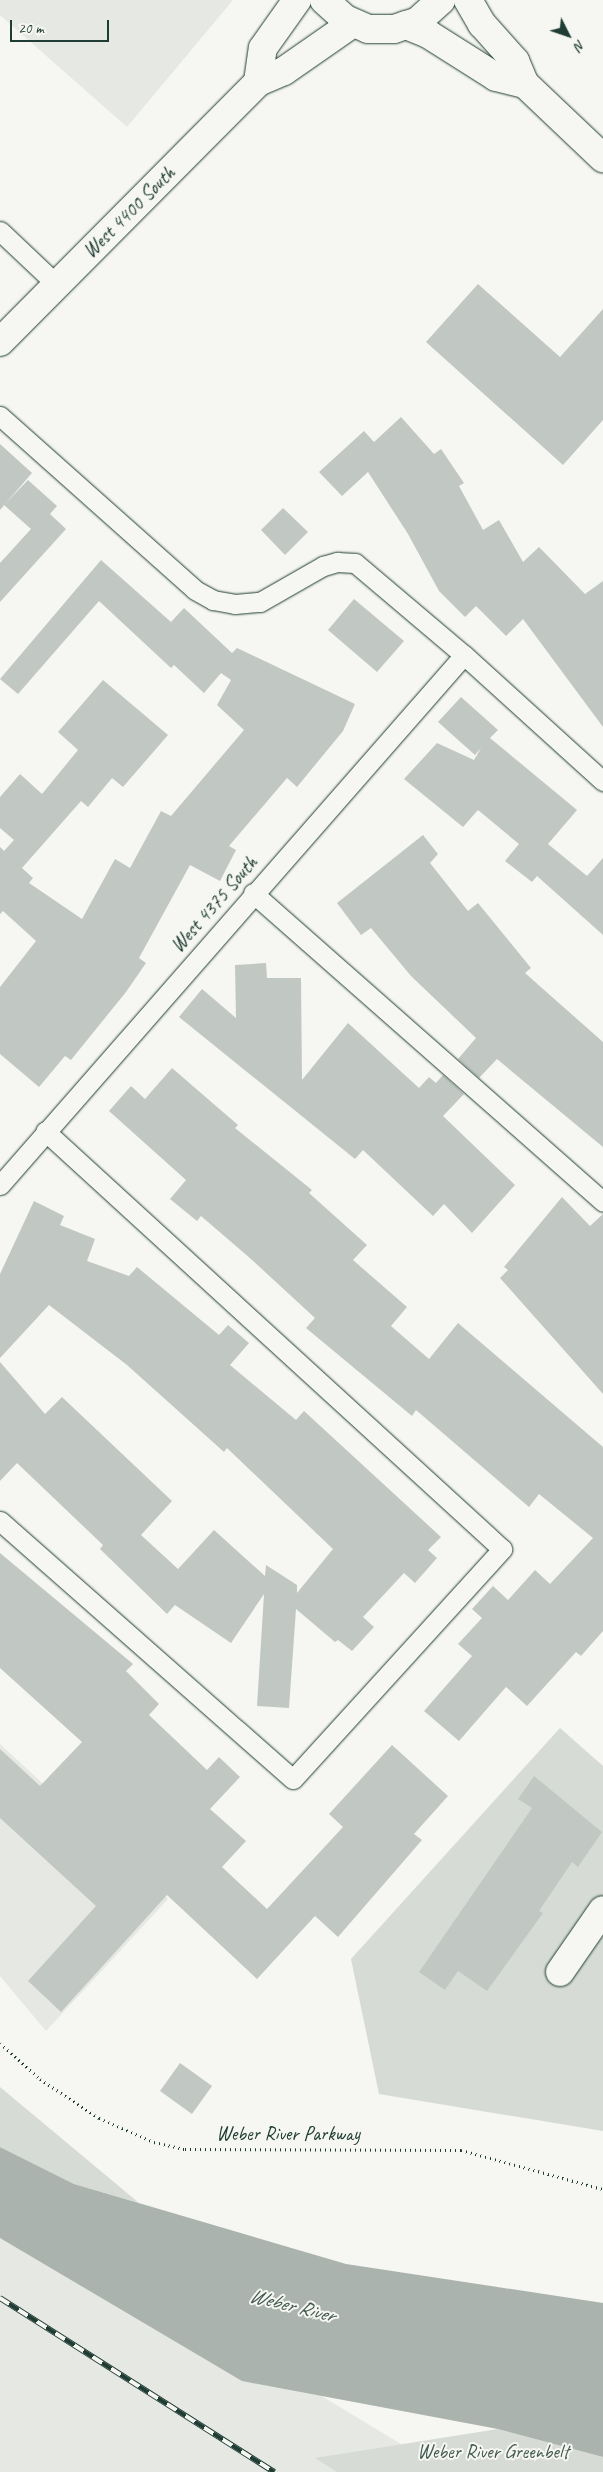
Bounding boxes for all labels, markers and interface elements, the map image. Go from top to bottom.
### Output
scale bar [12,10,111,42]
north arrow [543,10,593,60]
text: 20 m [18,19,44,38]
text: N [570,36,589,54]
street label: West 4400 South [78,161,180,263]
street label: West 4375 South [166,851,262,957]
street label: Weber River Parkway [215,2121,361,2145]
water label: Weber River [246,2282,338,2328]
park label: Weber River Greenbelt [417,2439,569,2463]

